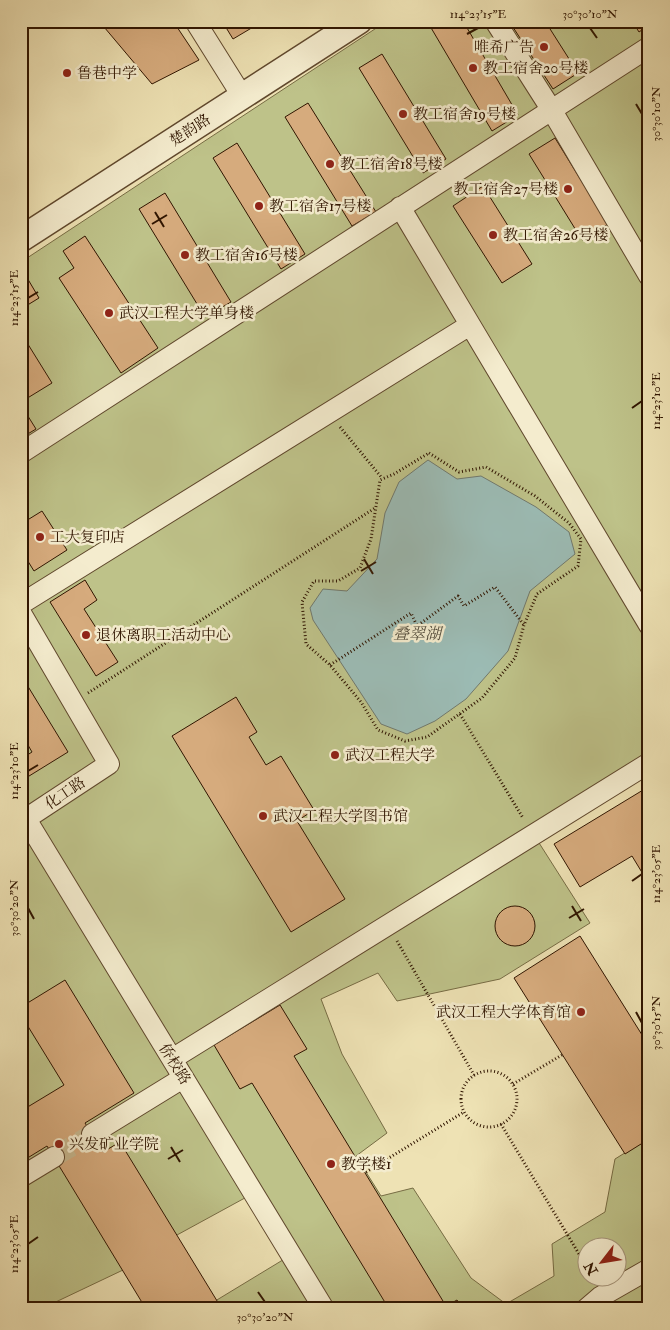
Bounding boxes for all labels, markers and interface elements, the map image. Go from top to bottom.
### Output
text: 114°23'15"E [450,7,507,22]
text: 30°30'10"N [562,7,618,22]
place label: 唯希广告 [474,38,534,57]
marker: 唯希广告 [538,41,550,53]
place label: 教工宿舍20号楼 [483,59,588,78]
marker: 教工宿舍20号楼 [467,62,479,74]
place label: 鲁巷中学 [77,64,137,83]
marker: 鲁巷中学 [61,67,73,79]
text: 30°30'10"N [649,86,664,142]
place label: 教工宿舍19号楼 [413,105,516,124]
marker: 教工宿舍19号楼 [397,108,409,120]
street label: 楚韵路 [166,110,214,151]
place label: 教工宿舍18号楼 [340,155,442,174]
marker: 教工宿舍18号楼 [324,158,336,170]
place label: 教工宿舍27号楼 [454,180,558,199]
marker: 教工宿舍27号楼 [562,183,574,195]
place label: 教工宿舍17号楼 [269,197,371,216]
marker: 教工宿舍17号楼 [253,200,265,212]
place label: 教工宿舍26号楼 [503,226,608,245]
marker: 教工宿舍26号楼 [487,229,499,241]
place label: 教工宿舍16号楼 [195,246,298,265]
marker: 教工宿舍16号楼 [179,249,191,261]
text: 114°23'15"E [7,269,22,326]
place label: 武汉工程大学单身楼 [119,304,254,323]
marker: 武汉工程大学单身楼 [103,307,115,319]
text: 114°23'10"E [649,372,664,430]
place label: 工大复印店 [50,528,125,547]
marker: 工大复印店 [34,531,46,543]
water label: 叠翠湖 [393,624,444,644]
place label: 退休离职工活动中心 [96,626,231,645]
marker: 退休离职工活动中心 [80,629,92,641]
text: 114°23'10"E [7,742,22,800]
place label: 武汉工程大学 [345,746,435,765]
marker: 武汉工程大学 [329,749,341,761]
street label: 化工路 [41,773,89,814]
place label: 武汉工程大学图书馆 [273,807,408,826]
marker: 武汉工程大学图书馆 [257,810,269,822]
text: 114°23'05"E [649,844,664,903]
text: 30°30'20"N [7,879,22,937]
text: 30°30'15"N [649,996,664,1050]
place label: 武汉工程大学体育馆 [436,1003,571,1022]
marker: 武汉工程大学体育馆 [575,1006,587,1018]
street label: 侨校路 [155,1040,195,1088]
place label: 兴发矿业学院 [69,1135,159,1154]
marker: 兴发矿业学院 [53,1138,65,1150]
place label: 教学楼1 [341,1155,391,1174]
marker: 教学楼1 [325,1158,337,1170]
text: 114°23'05"E [7,1214,22,1273]
north arrow [578,1238,628,1288]
text: N [581,1258,602,1279]
text: 30°30'20"N [236,1310,294,1325]

